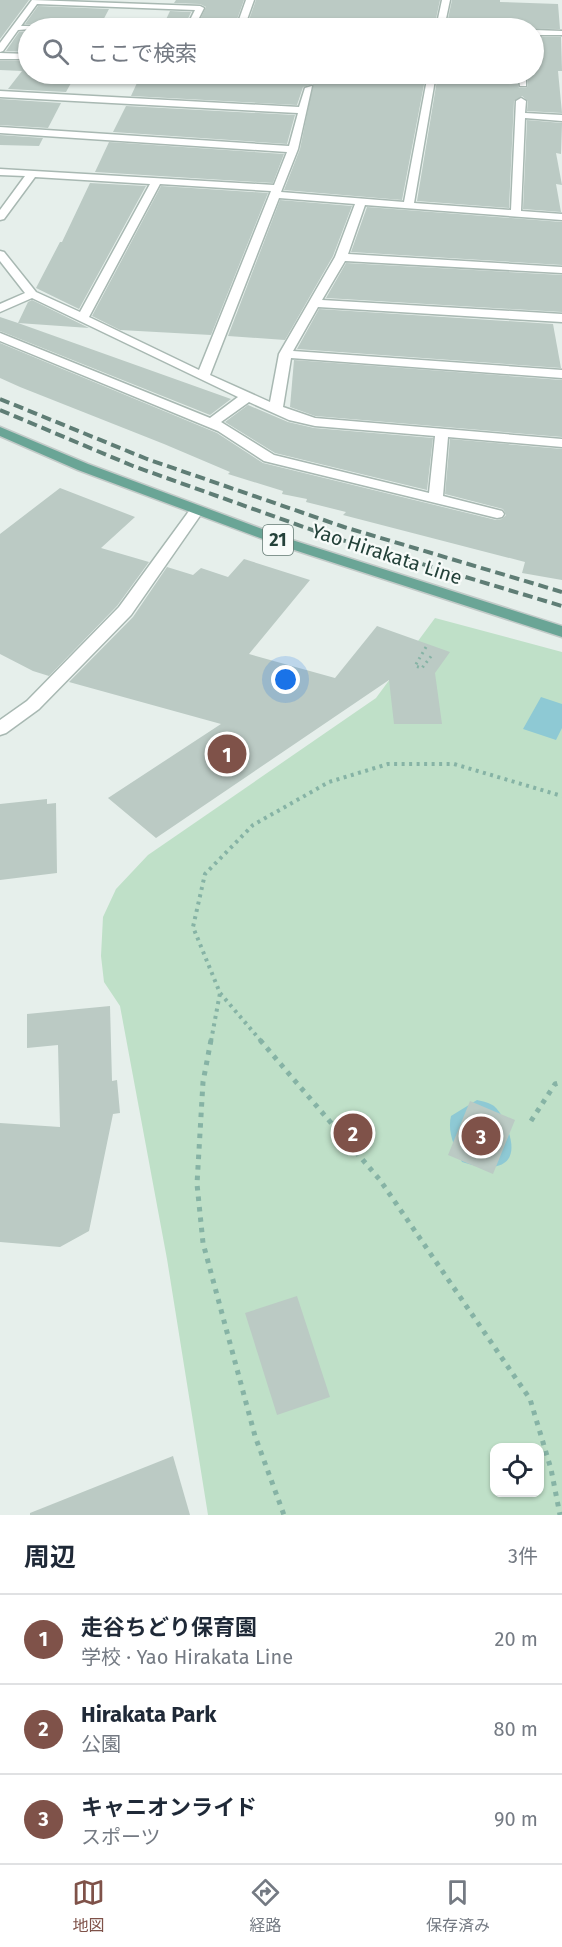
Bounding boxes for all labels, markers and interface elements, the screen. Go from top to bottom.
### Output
search box [18,18,544,84]
icon: search [39,35,72,68]
text: ここで検索 [87,40,197,67]
street label: Yao Hirakata Line [309,518,465,590]
road number: 21 [263,525,293,555]
your location [271,665,300,694]
pin: 1 [208,732,246,777]
pin: 2 [334,1110,372,1156]
pin: 3 [462,1114,500,1158]
map controls [490,1443,544,1497]
button: locate [490,1443,544,1497]
text: 周辺 [24,1542,76,1573]
text: 3件 [508,1544,538,1568]
text: 走谷ちどり保育園 [81,1614,257,1641]
text: 1 [39,1627,48,1651]
text: 20 m [495,1627,538,1651]
text: 学校 · Yao Hirakata Line [81,1645,293,1669]
text: Hirakata Park [81,1701,216,1728]
text: 2 [38,1717,49,1741]
text: 80 m [493,1717,538,1741]
text: 公園 [81,1732,121,1756]
text: キャニオンライド [81,1794,257,1821]
text: 3 [38,1807,49,1831]
text: 90 m [494,1807,538,1831]
text: スポーツ [81,1825,161,1849]
tab: 地図 [72,1876,105,1936]
tab: 経路 [249,1876,282,1936]
tab: 保存済み [426,1876,490,1936]

